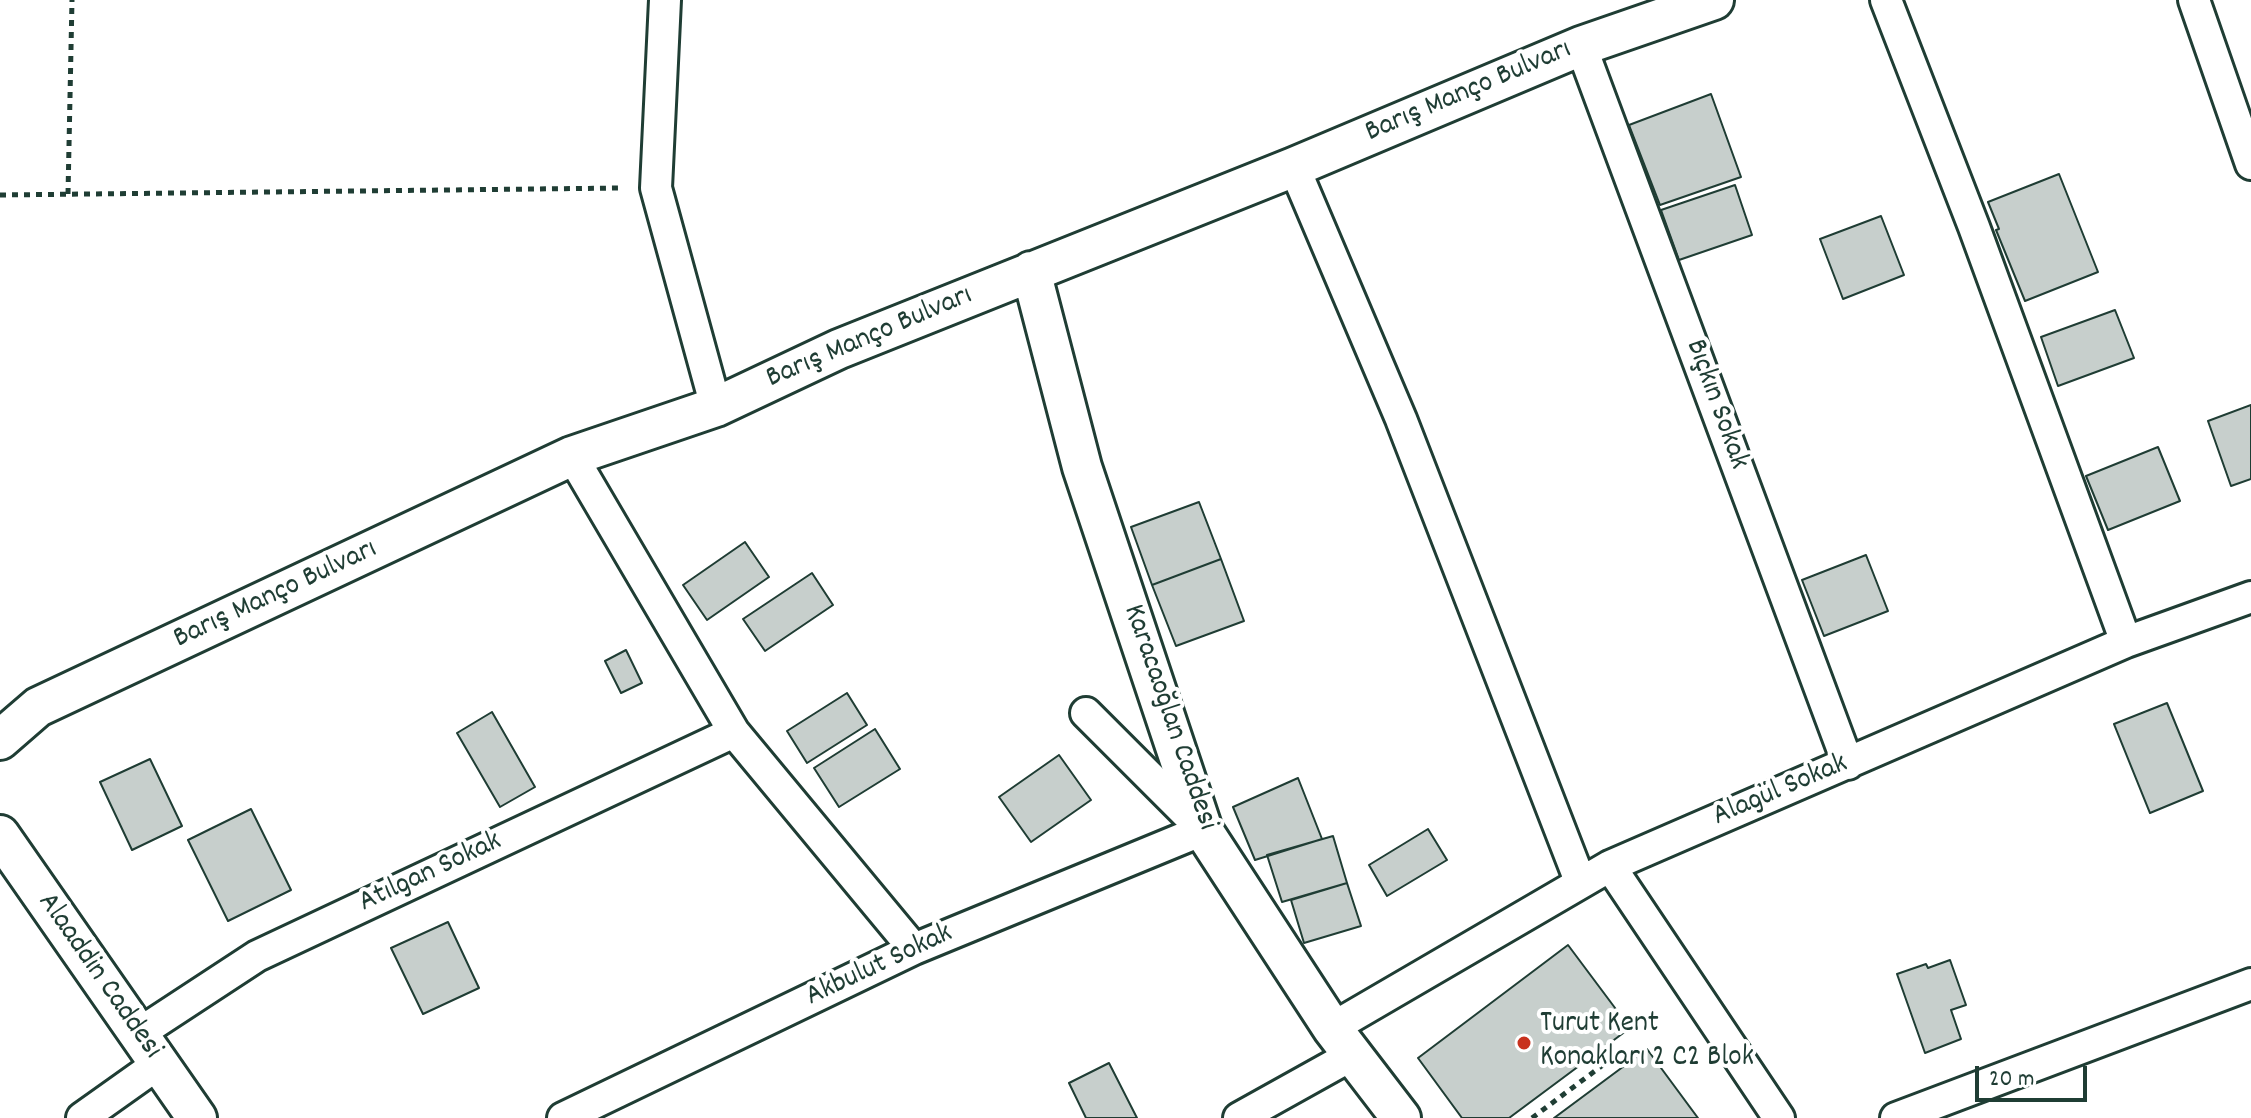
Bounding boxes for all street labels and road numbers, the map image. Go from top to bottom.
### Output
street label: Barış Manço Bulvarı [1361,33,1577,153]
street label: Barış Manço Bulvarı [762,279,978,399]
street label: Bıçkın Sokak [1675,335,1755,475]
street label: Barış Manço Bulvarı [169,533,383,659]
street label: Karacaoğlan Caddesi [1113,601,1223,835]
street label: Alagül Sokak [1708,748,1854,836]
street label: Atılgan Sokak [354,825,508,923]
street label: Alaaddin Caddesi [28,887,168,1067]
street label: Akbulut Sokak [801,917,959,1017]

